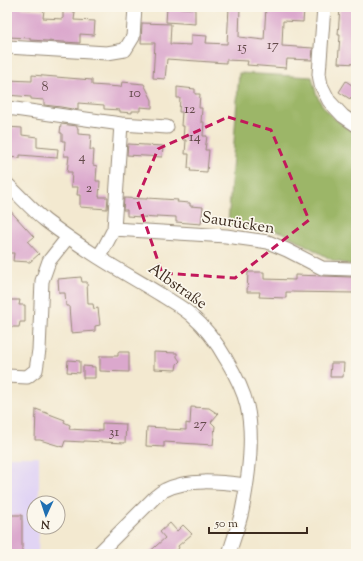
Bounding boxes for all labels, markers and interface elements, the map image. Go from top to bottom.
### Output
house number: 17 [267,36,279,56]
house number: 15 [237,38,247,58]
house number: 8 [42,78,49,98]
house number: 10 [129,84,141,104]
house number: 12 [184,100,196,120]
house number: 14 [189,128,201,148]
house number: 4 [78,148,86,168]
house number: 2 [86,179,93,199]
street label: Saurücken [200,207,277,241]
street label: Albstraße [143,258,211,316]
house number: 27 [193,415,207,435]
house number: 31 [109,423,119,443]
north arrow [26,495,66,535]
scale bar [209,509,307,535]
text: 50 m [214,515,238,533]
text: N [41,516,51,532]

